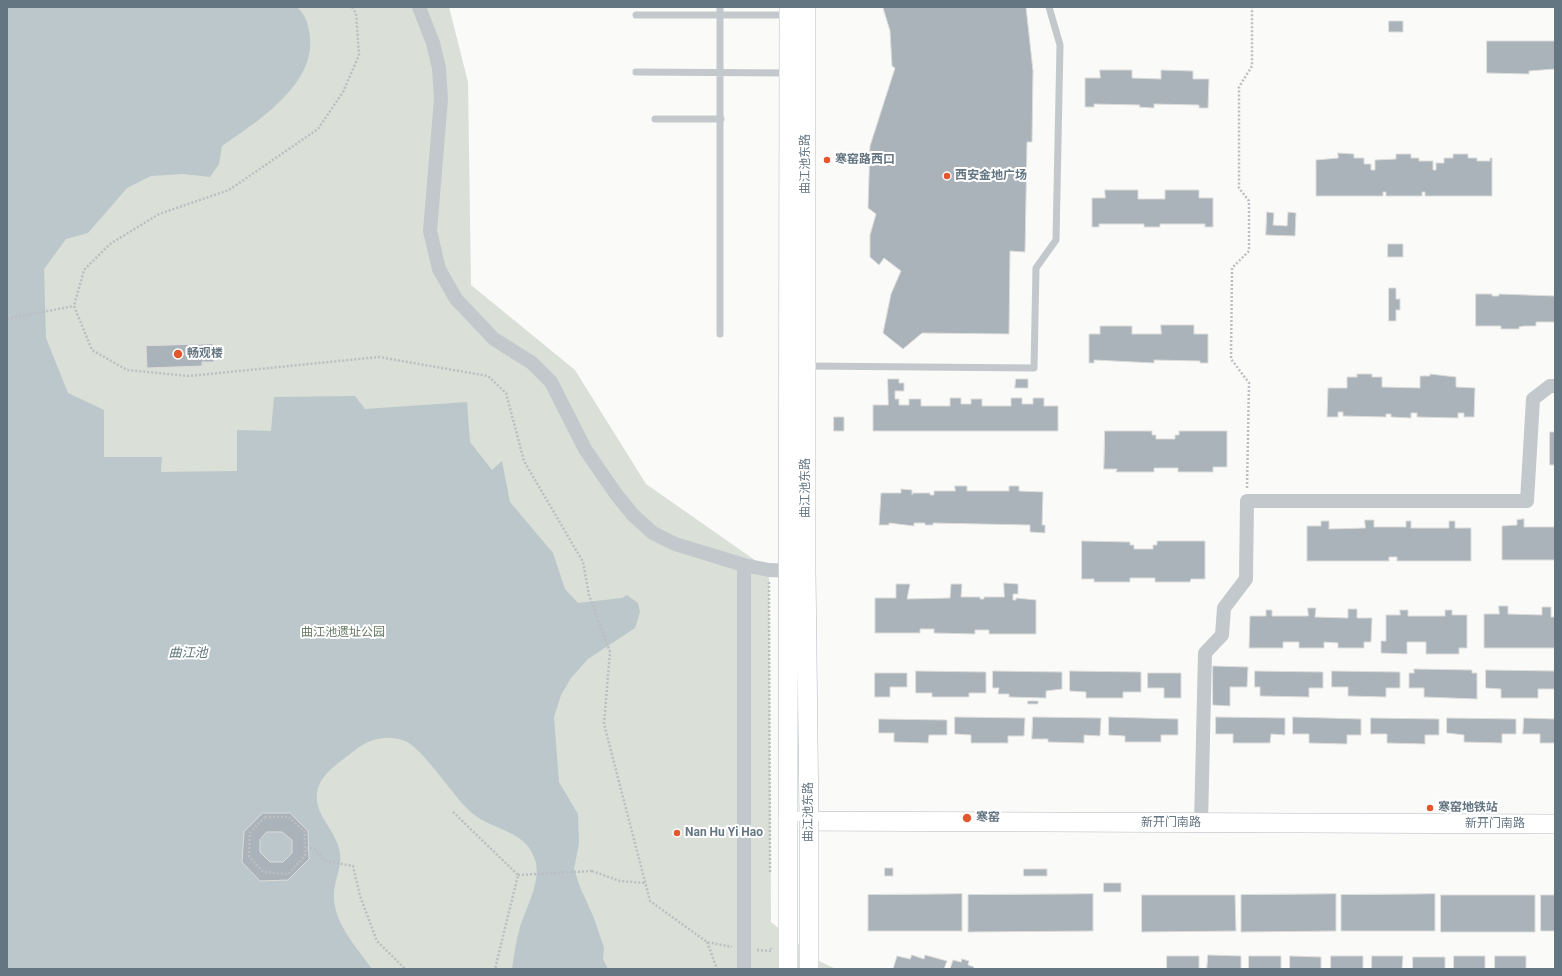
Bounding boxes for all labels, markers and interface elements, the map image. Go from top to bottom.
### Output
street label: 曲江池东路 [799,134,813,194]
place label: 寒窑路西口 [835,153,895,167]
marker: 寒窑路西口 [822,155,832,165]
place label: 西安金地广场 [955,169,1027,183]
marker: 西安金地广场 [942,171,952,181]
place label: 畅观楼 [187,347,223,361]
marker: 畅观楼 [172,348,184,360]
street label: 曲江池东路 [799,458,813,518]
park label: 曲江池遗址公园 [301,626,385,640]
water label: 曲江池 [169,646,207,662]
street label: 曲江池东路 [802,782,816,842]
place label: 寒窑地铁站 [1438,801,1498,815]
marker: 寒窑地铁站 [1425,803,1435,813]
place label: 寒窑 [976,811,1000,825]
marker: 寒窑 [961,812,973,824]
street label: 新开门南路 [1141,816,1201,830]
street label: 新开门南路 [1465,817,1525,831]
place label: Nan Hu Yi Hao [685,826,763,840]
marker: Nan Hu Yi Hao [672,828,682,838]

